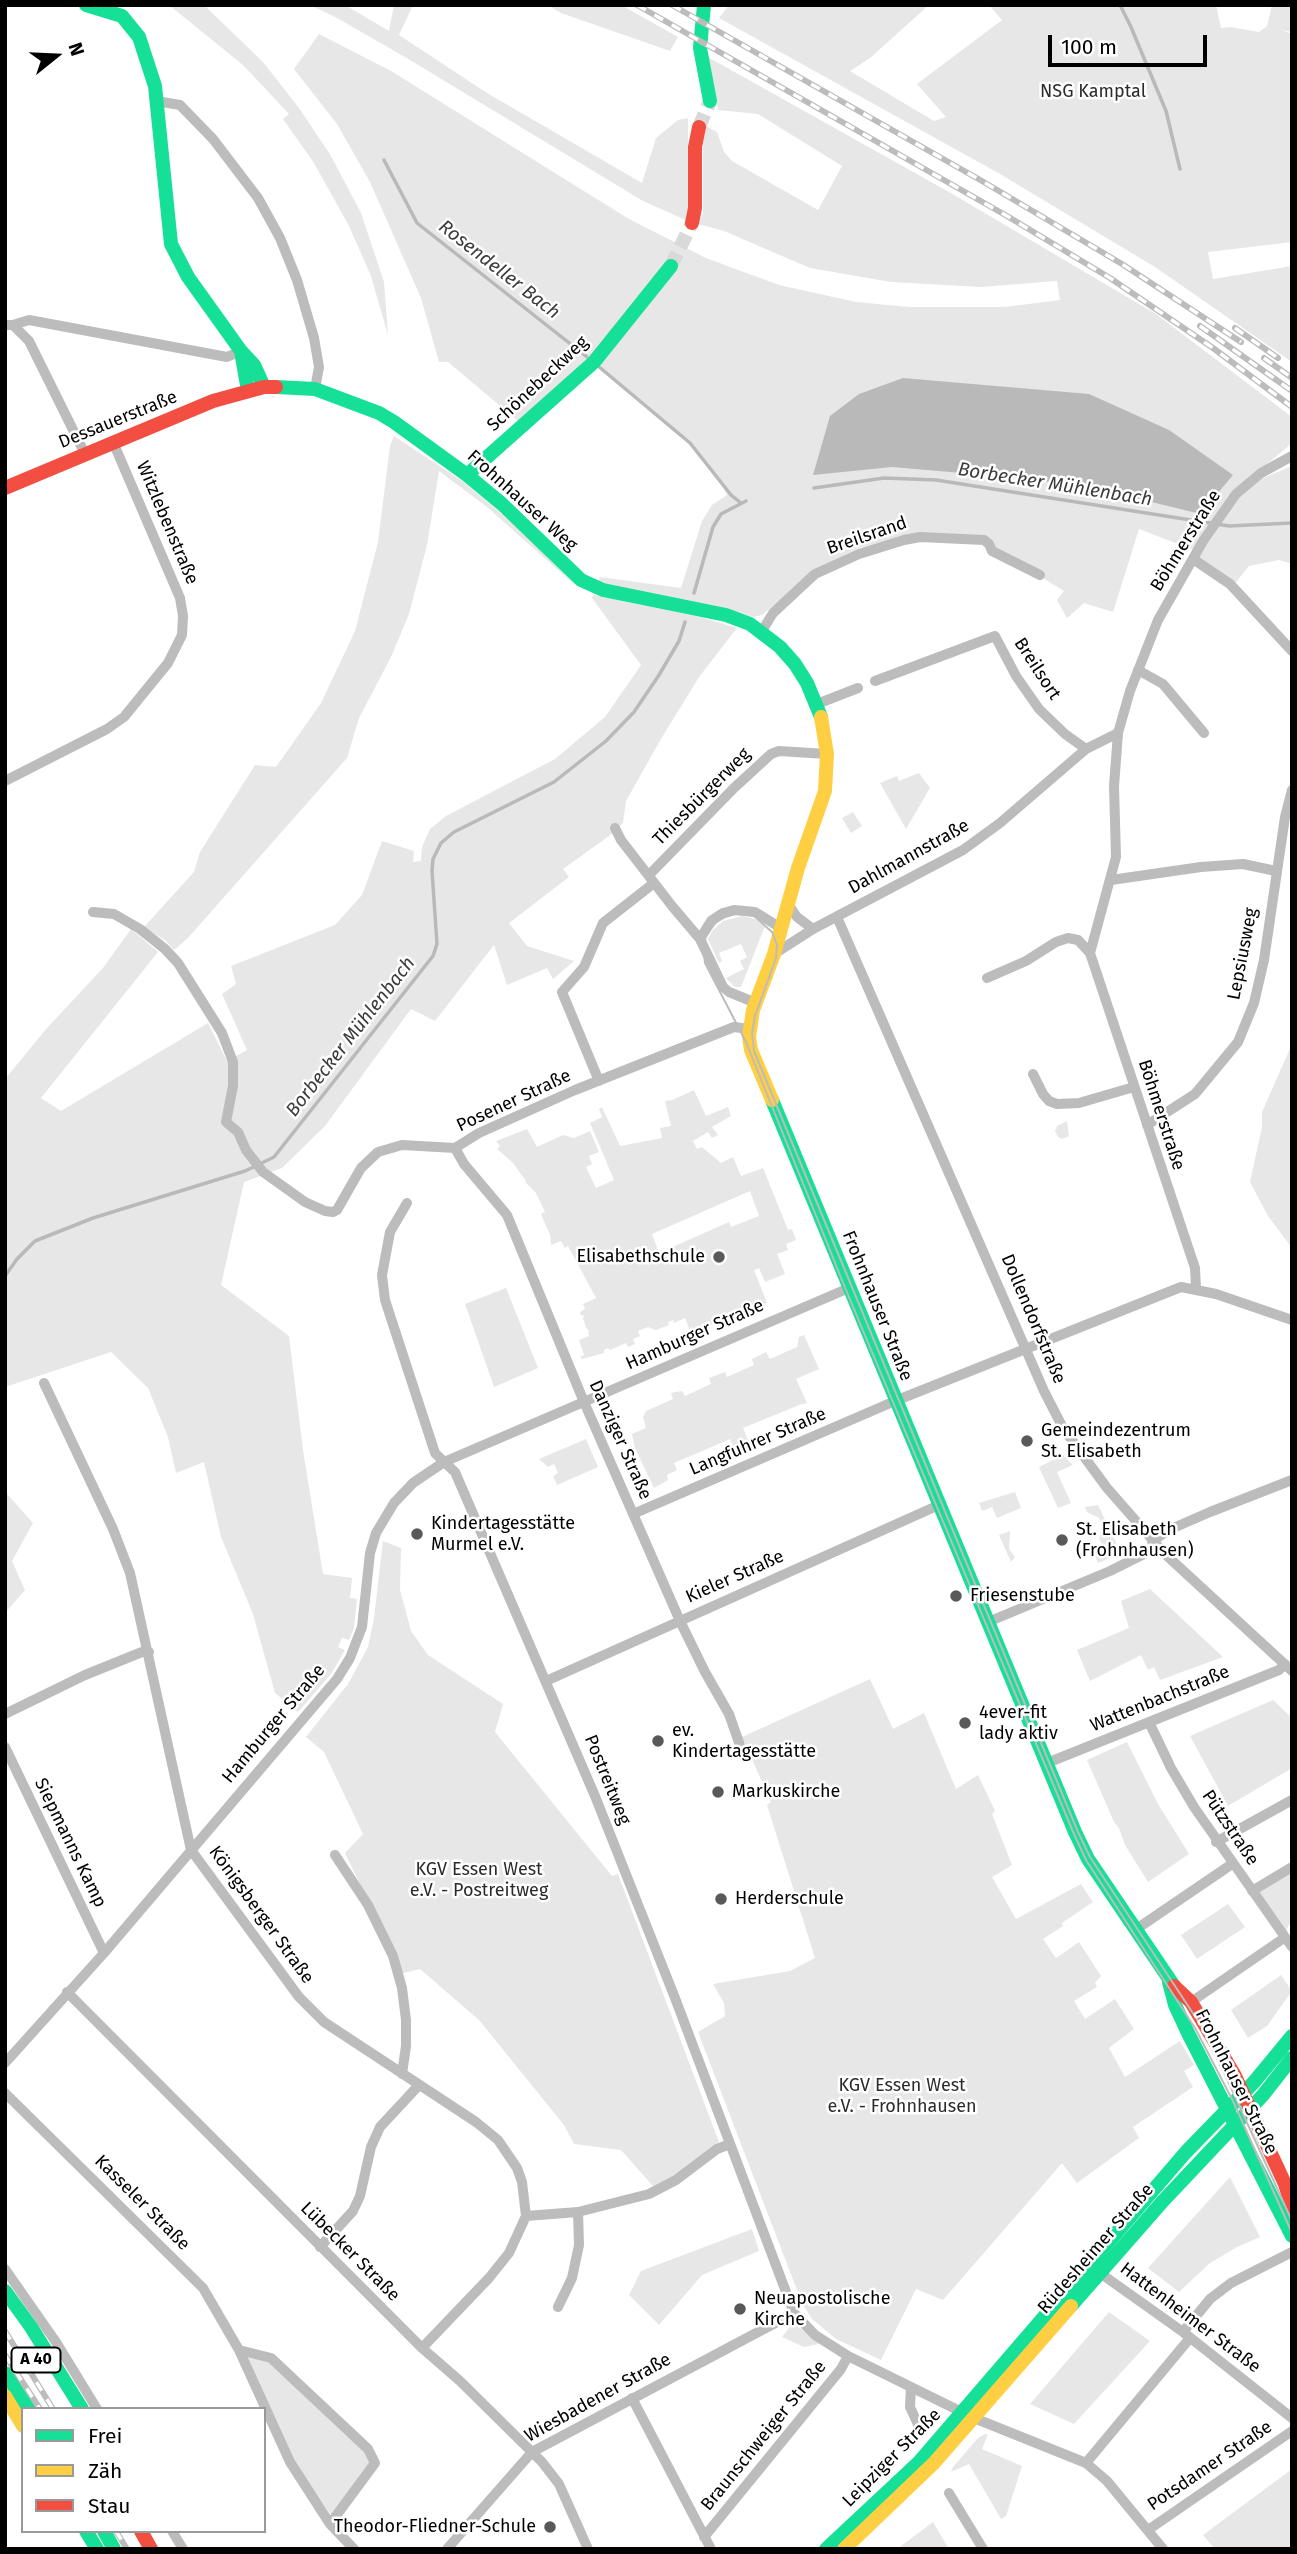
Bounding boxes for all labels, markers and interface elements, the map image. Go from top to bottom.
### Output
north arrow [21,21,91,91]
scale bar [1052,21,1211,65]
text: 100 m [1061,34,1117,60]
text: N [64,40,89,59]
park label: NSG Kamptal [1040,81,1146,103]
water label: Rosendeller Bach [434,216,564,324]
street label: Schönebeckweg [483,332,593,436]
street label: Dessauerstraße [55,386,181,454]
street label: Frohnhauser Weg [462,446,582,556]
street label: Witzlebenstraße [131,458,203,588]
water label: Borbecker Mühlenbach [956,458,1154,512]
street label: Böhmerstraße [1146,486,1226,596]
street label: Breilsrand [824,512,910,560]
street label: Breilsort [1009,634,1065,704]
street label: Thiesbürgerweg [649,744,755,850]
street label: Dahlmannstraße [845,815,973,899]
street label: Lepsiusweg [1223,906,1263,1002]
water label: Borbecker Mühlenbach [282,953,420,1121]
street label: Böhmerstraße [1133,1057,1189,1173]
street label: Posener Straße [453,1065,575,1137]
street label: Frohnhauser Straße [837,1228,917,1384]
place label: Elisabethschule [577,1246,705,1268]
marker: Elisabethschule [711,1249,727,1265]
street label: Dollendorfstraße [996,1251,1070,1387]
street label: Hamburger Straße [623,1295,767,1375]
street label: Danziger Straße [584,1377,656,1503]
street label: Langfuhrer Straße [686,1403,830,1481]
place label: Gemeindezentrum St. Elisabeth [1041,1420,1191,1462]
marker: Gemeindezentrum St. Elisabeth [1019,1433,1035,1449]
place label: Kindertagesstätte Murmel e.V. [431,1513,575,1556]
place label: St. Elisabeth (Frohnhausen) [1076,1519,1193,1562]
marker: Kindertagesstätte Murmel e.V. [409,1526,425,1542]
marker: St. Elisabeth (Frohnhausen) [1054,1532,1070,1548]
street label: Kieler Straße [683,1546,787,1608]
place label: Friesenstube [970,1585,1075,1607]
marker: Friesenstube [948,1588,964,1604]
street label: Hamburger Straße [218,1660,330,1788]
street label: Wattenbachstraße [1087,1661,1233,1737]
place label: 4ever-fit lady aktiv [979,1702,1058,1744]
marker: 4ever-fit lady aktiv [957,1715,973,1731]
place label: ev. Kindertagesstätte [672,1720,816,1762]
street label: Postreitweg [579,1732,635,1828]
marker: ev. Kindertagesstätte [650,1733,666,1749]
street label: Siepmanns Kamp [29,1775,111,1911]
place label: Markuskirche [732,1781,840,1803]
marker: Markuskirche [710,1784,726,1800]
street label: Pützstraße [1197,1786,1263,1870]
street label: Königsberger Straße [204,1842,318,1988]
park label: KGV Essen West e.V. - Postreitweg [410,1859,548,1902]
place label: Herderschule [735,1888,844,1910]
marker: Herderschule [713,1891,729,1907]
street label: Frohnhauser Straße [1190,2006,1282,2158]
park label: KGV Essen West e.V. - Frohnhausen [827,2075,977,2118]
street label: Kasseler Straße [90,2151,194,2255]
street label: Rüdesheimer Straße [1034,2179,1158,2319]
street label: Lübecker Straße [296,2198,404,2306]
street label: Hattenheimer Straße [1115,2258,1265,2378]
place label: Neuapostolische Kirche [754,2288,890,2330]
marker: Neuapostolische Kirche [732,2301,748,2317]
road number: A 40 [12,2348,60,2372]
street label: Wiesbadener Straße [521,2349,675,2447]
street label: Braunschweiger Straße [697,2357,831,2515]
street label: Leipziger Straße [838,2404,946,2512]
legend [21,2407,266,2533]
street label: Potsdamer Straße [1144,2416,1276,2516]
text: Frei [88,2423,122,2449]
text: Zäh [88,2458,122,2484]
text: Stau [88,2493,131,2519]
place label: Theodor-Fliedner-Schule [334,2516,536,2538]
marker: Theodor-Fliedner-Schule [542,2519,558,2535]

